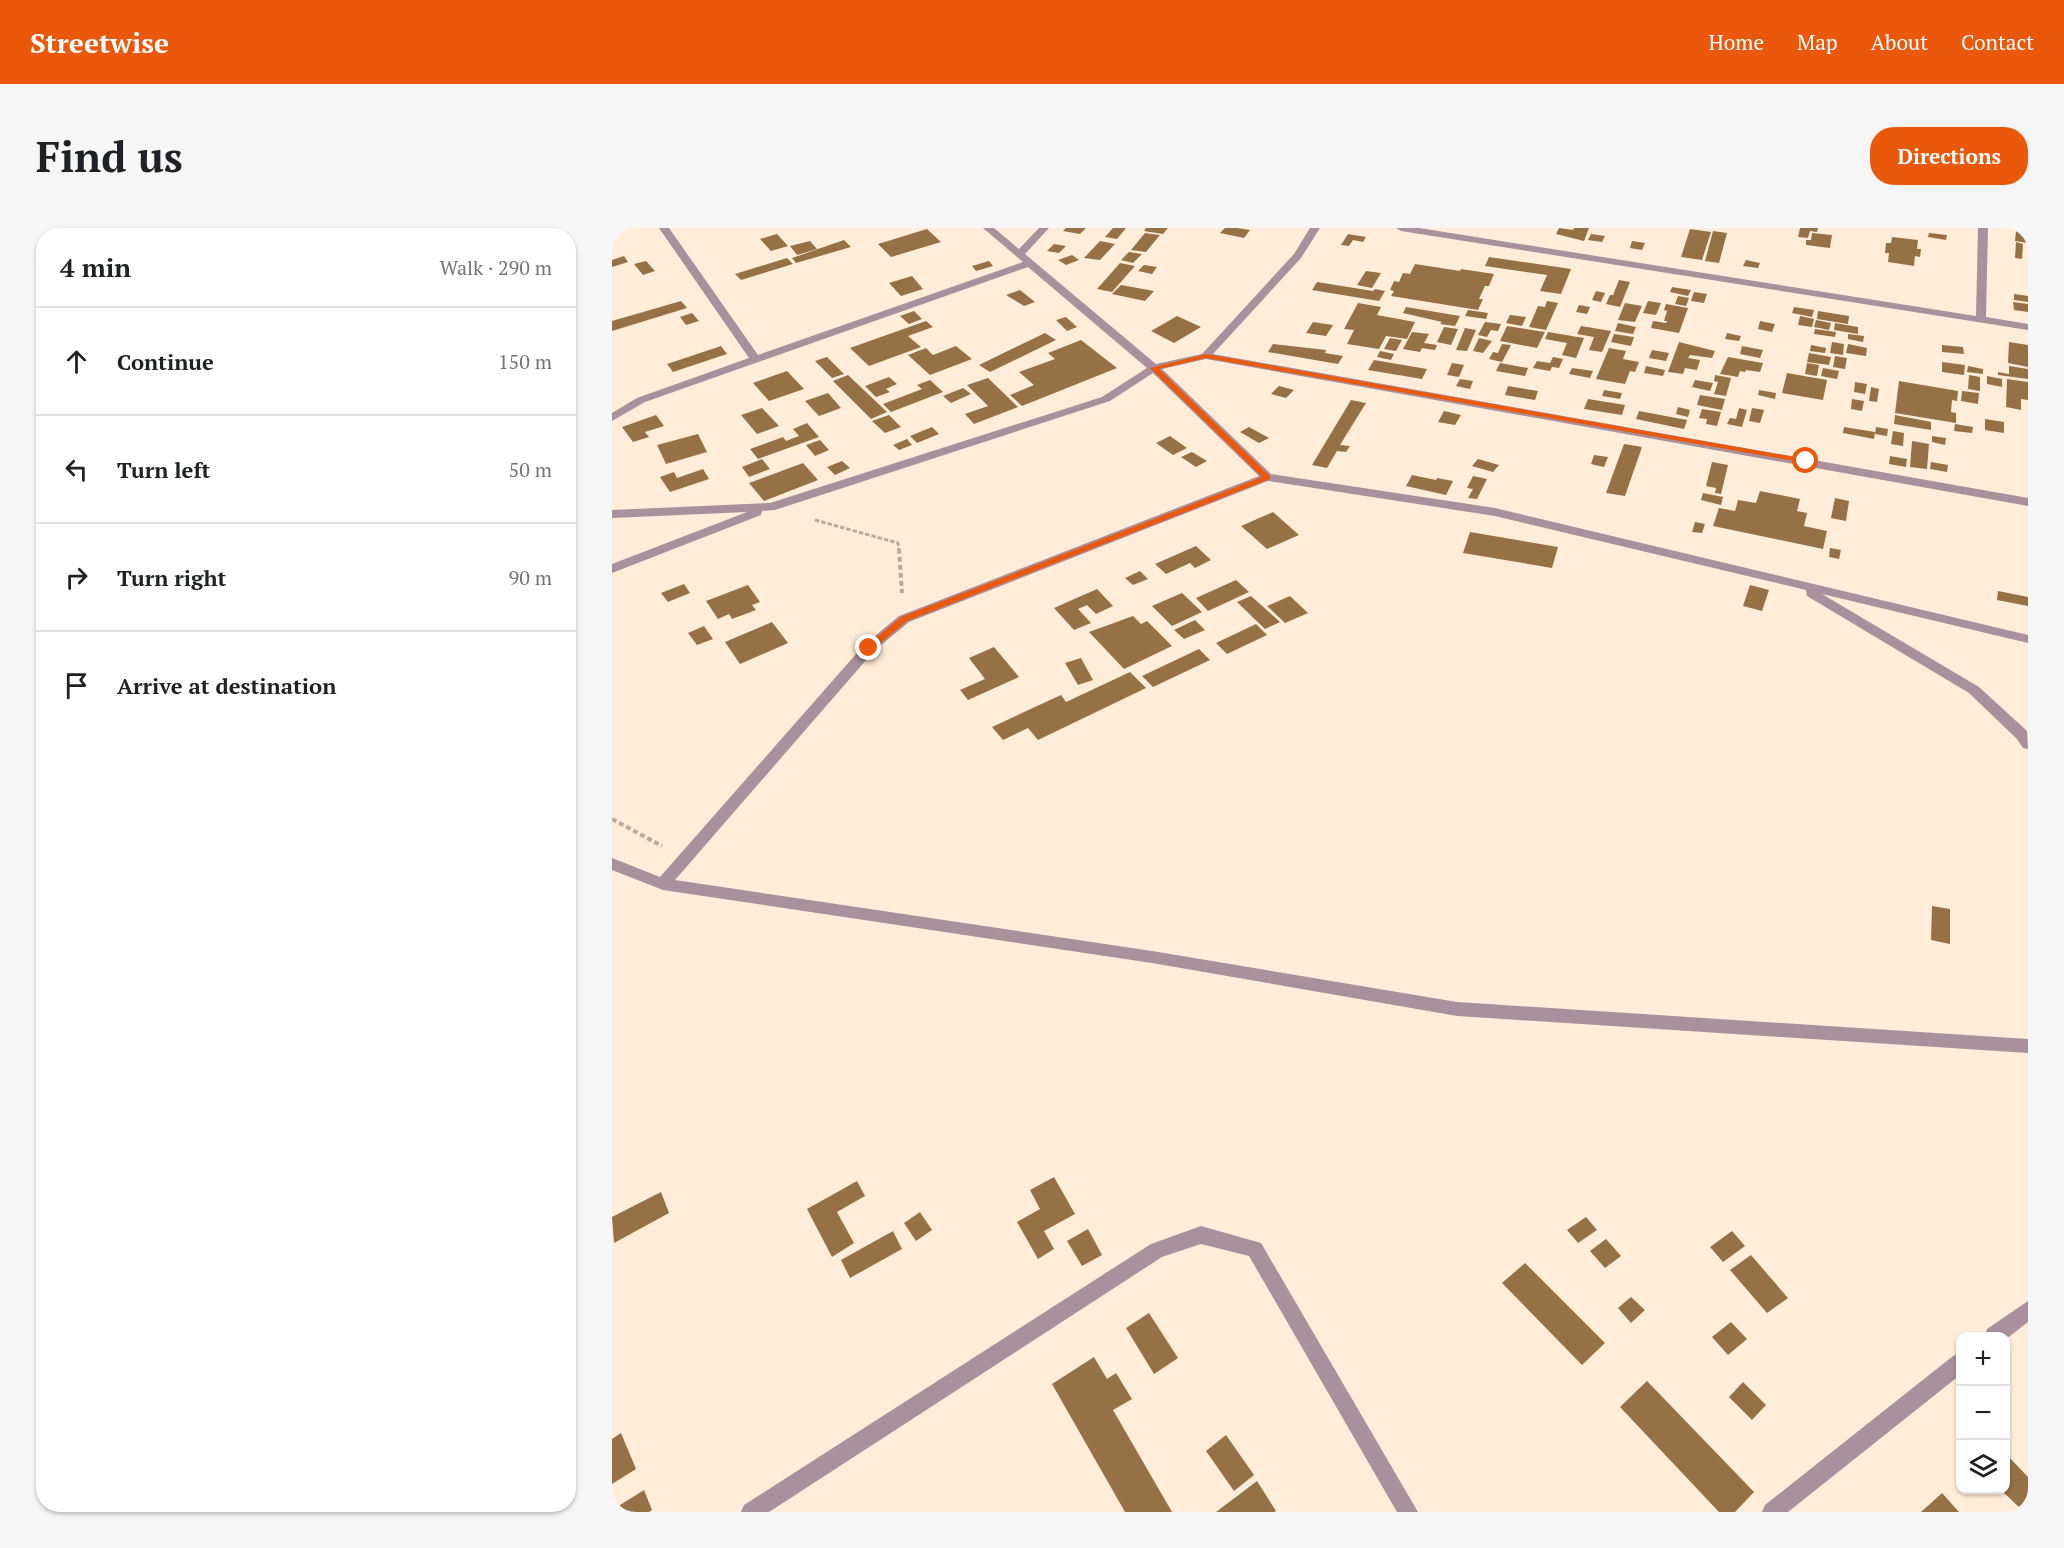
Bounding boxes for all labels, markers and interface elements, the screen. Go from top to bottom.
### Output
text: Streetwise [30,24,169,61]
text: Home [1708,28,1764,56]
text: Map [1797,28,1838,56]
text: About [1871,28,1928,56]
text: Contact [1961,28,2034,56]
button: Directions [1870,127,2028,185]
text: Find us [36,128,183,184]
text: 4 min [60,250,131,284]
text: Walk · 290 m [440,254,552,281]
icon: ahead [60,345,93,378]
text: Continue [117,347,214,376]
text: 150 m [498,348,552,375]
route start [1792,447,1818,473]
icon: left [60,453,93,486]
text: Turn left [117,455,210,484]
text: 50 m [509,456,552,483]
icon: right [60,561,93,594]
text: Turn right [117,563,226,592]
text: 90 m [509,564,552,591]
route end [855,634,881,660]
icon: arrive [60,669,93,702]
text: Arrive at destination [117,671,336,700]
map controls [1956,1332,2010,1494]
button: + [1956,1332,2010,1386]
button: − [1956,1386,2010,1440]
button: layers [1956,1440,2010,1494]

